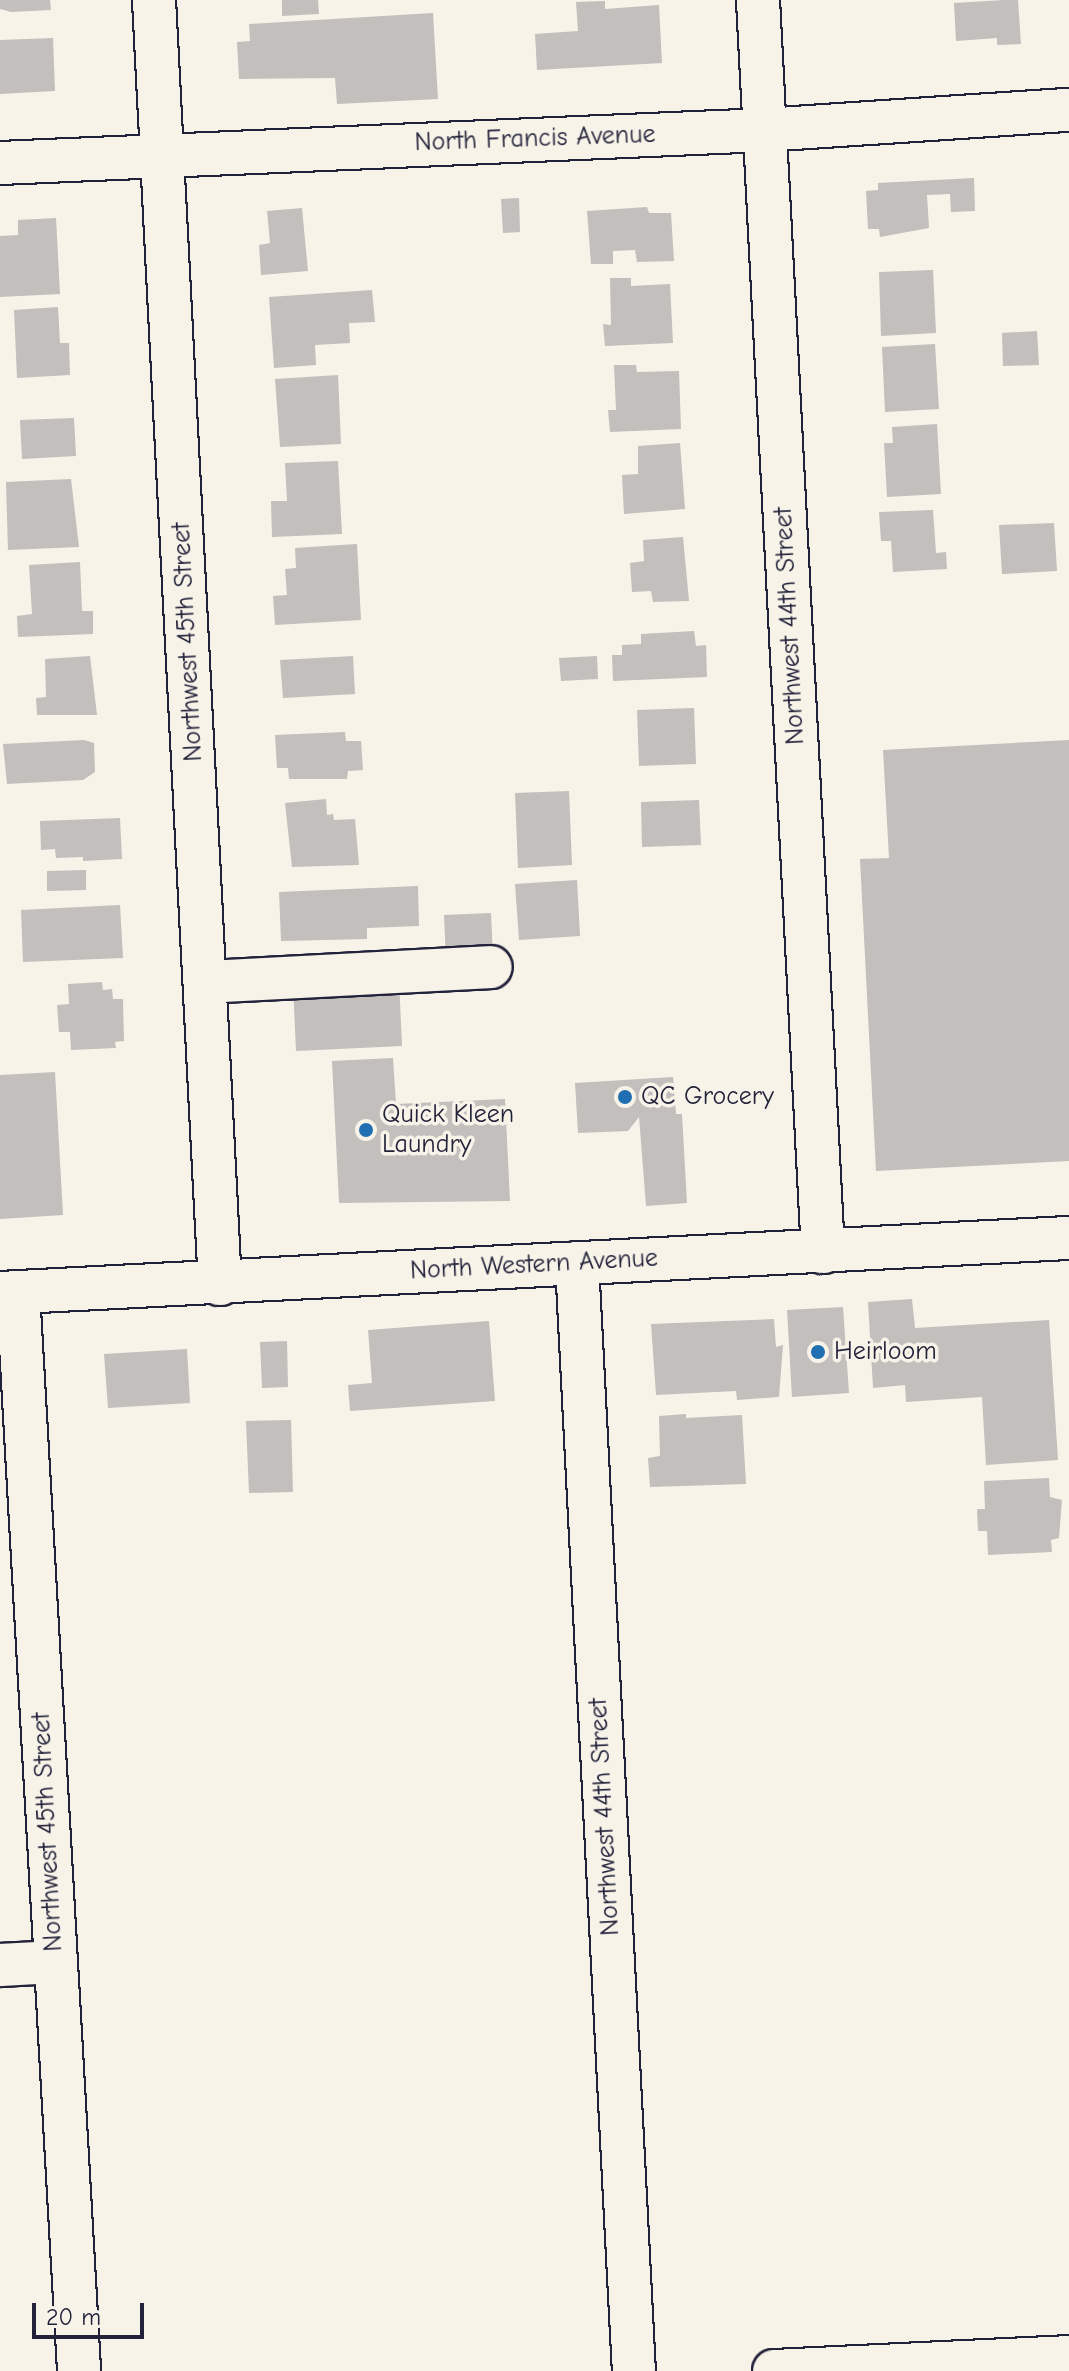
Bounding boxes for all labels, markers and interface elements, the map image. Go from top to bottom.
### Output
street label: North Francis Avenue [414,119,656,159]
street label: Northwest 44th Street [768,506,812,746]
street label: Northwest 45th Street [166,522,210,762]
place label: QC Grocery [641,1081,774,1113]
marker: QC Grocery [616,1088,634,1106]
place label: Quick Kleen Laundry [382,1099,514,1160]
marker: Quick Kleen Laundry [357,1121,375,1139]
street label: North Western Avenue [409,1243,659,1287]
place label: Heirloom [834,1336,937,1368]
marker: Heirloom [809,1343,827,1361]
street label: Northwest 44th Street [583,1697,627,1937]
street label: Northwest 45th Street [26,1712,70,1952]
scale bar [36,2287,148,2337]
text: 20 m [46,2303,101,2331]

